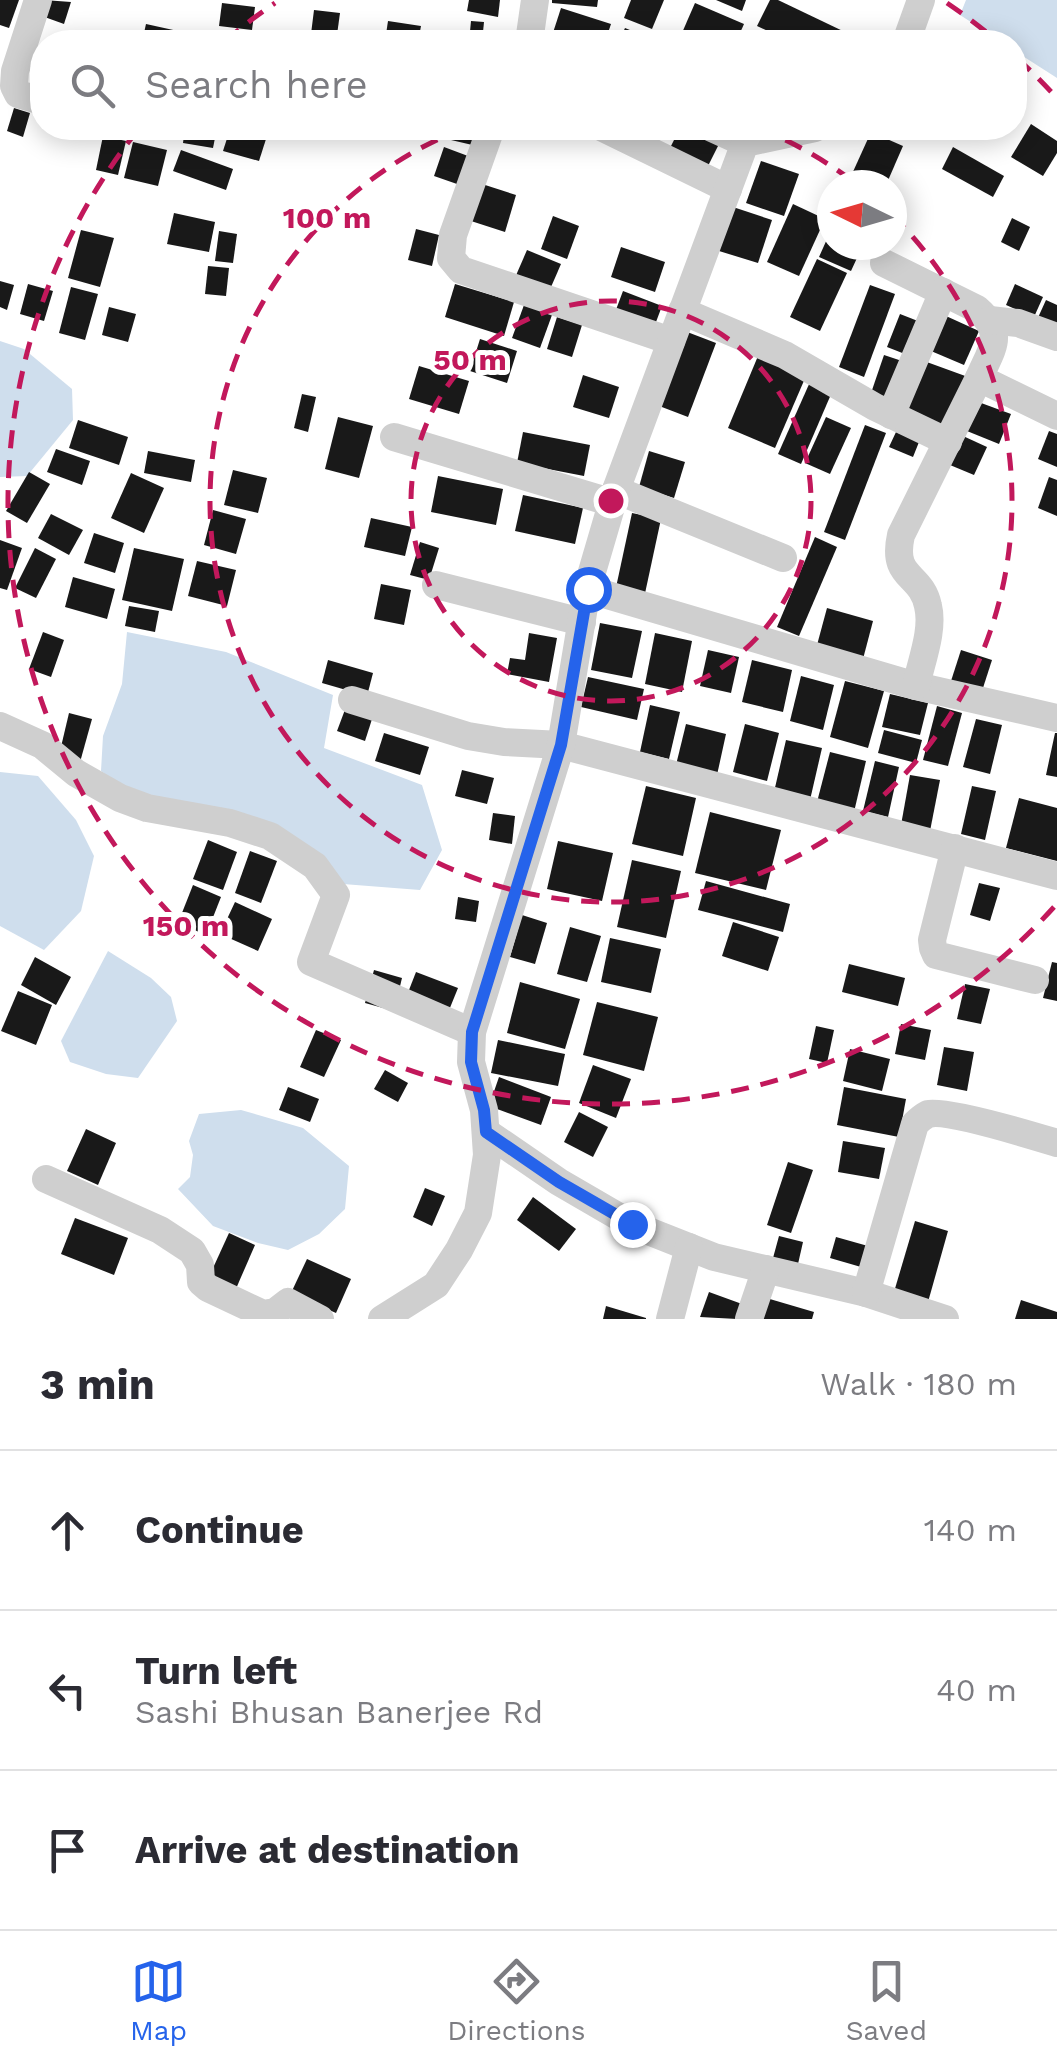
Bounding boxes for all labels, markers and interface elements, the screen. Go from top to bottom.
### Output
search box [30,30,1027,140]
icon: search [65,58,120,113]
text: Search here [145,63,368,107]
north arrow [817,170,907,260]
text: 100 m [283,200,371,235]
text: 50 m [433,342,507,377]
centre of rings [593,483,629,519]
route start [566,567,612,613]
text: 150 m [143,908,229,943]
route end [610,1202,656,1248]
text: 3 min [40,1360,155,1409]
text: Walk · 180 m [820,1365,1017,1403]
icon: ahead [40,1503,95,1558]
text: Continue [135,1508,304,1552]
text: 140 m [924,1511,1017,1549]
text: Turn left [135,1649,297,1693]
icon: left [40,1663,95,1718]
text: 40 m [936,1671,1017,1709]
text: Sashi Bhusan Banerjee Rd [135,1693,543,1731]
icon: arrive [40,1823,95,1878]
text: Arrive at destination [135,1828,520,1872]
tab: Map [130,1954,187,2047]
tab: Directions [447,1954,586,2047]
tab: Saved [846,1954,927,2047]

